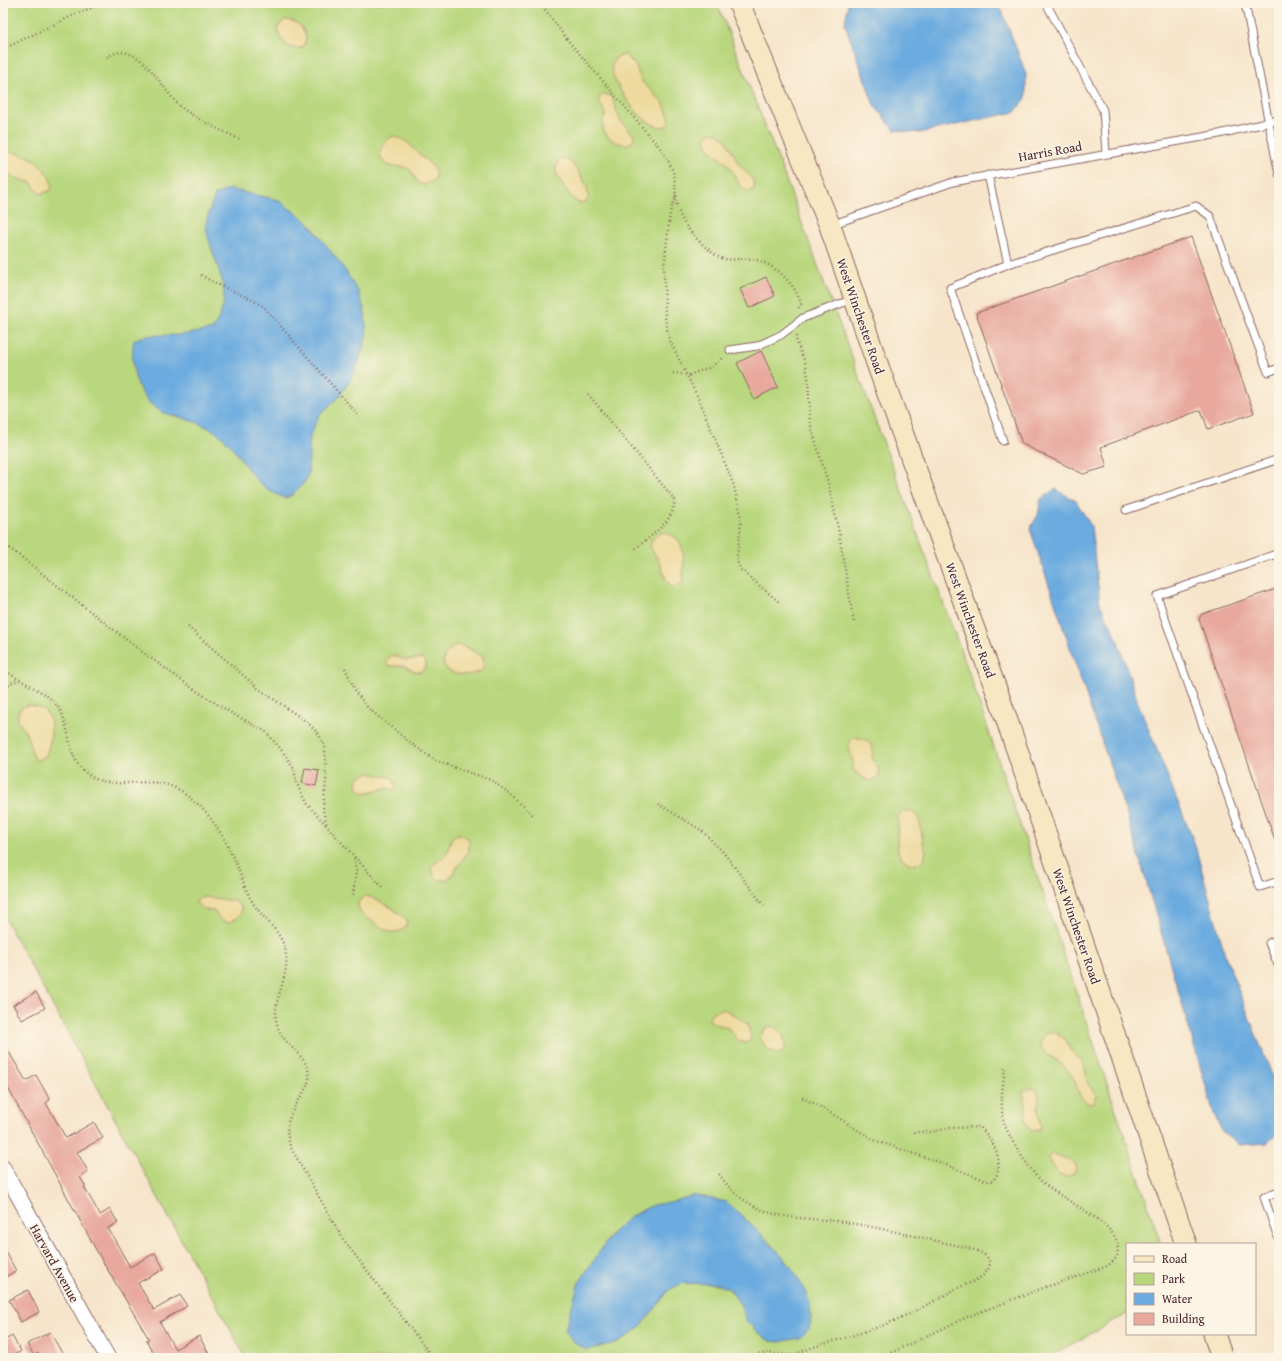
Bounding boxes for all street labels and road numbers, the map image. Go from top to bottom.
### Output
street label: Harris Road [1017,137,1083,166]
street label: West Winchester Road [832,256,889,377]
street label: West Winchester Road [941,560,1000,681]
street label: West Winchester Road [1048,866,1105,987]
street label: Harvard Avenue [25,1220,84,1306]

